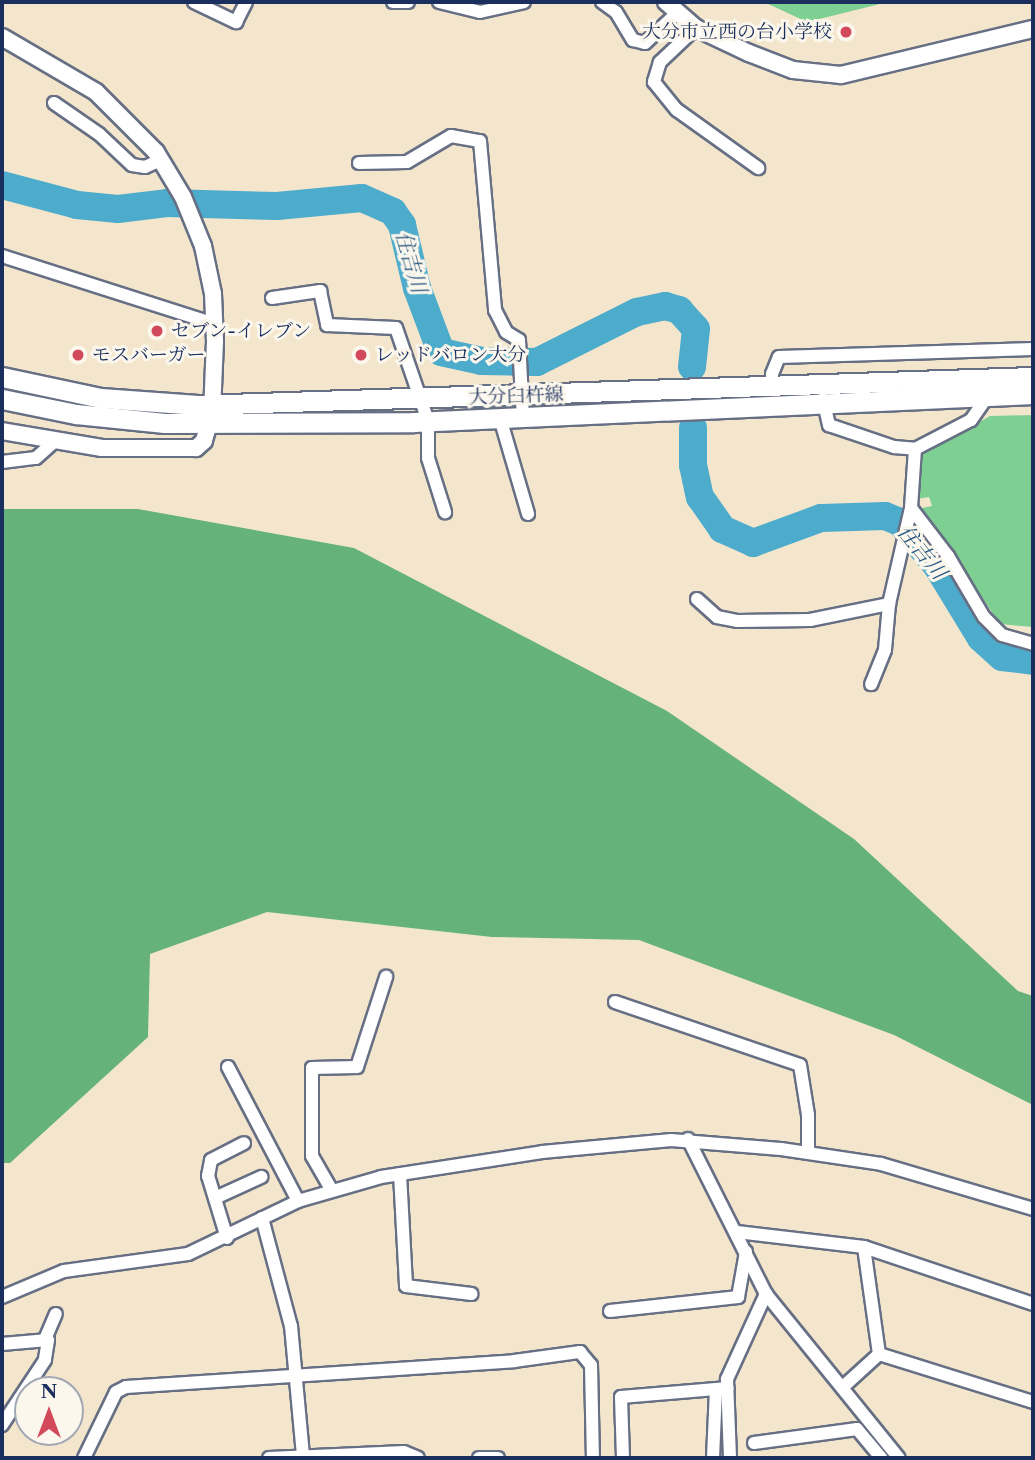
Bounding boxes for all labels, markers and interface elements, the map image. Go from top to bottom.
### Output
place label: 大分市立西の台小学校 [642,21,832,43]
marker: 大分市立西の台小学校 [838,24,854,40]
water label: 住吉川 [390,228,432,296]
place label: セブン-イレブン [171,320,313,342]
marker: セブン-イレブン [149,323,165,339]
place label: モスバーガー [92,344,206,366]
place label: レッドバロン大分 [375,344,527,366]
marker: モスバーガー [70,347,86,363]
marker: レッドバロン大分 [353,347,369,363]
street label: 大分臼杵線 [468,383,564,409]
water label: 住吉川 [892,520,952,584]
north arrow [14,1376,84,1446]
text: N [41,1380,57,1403]

